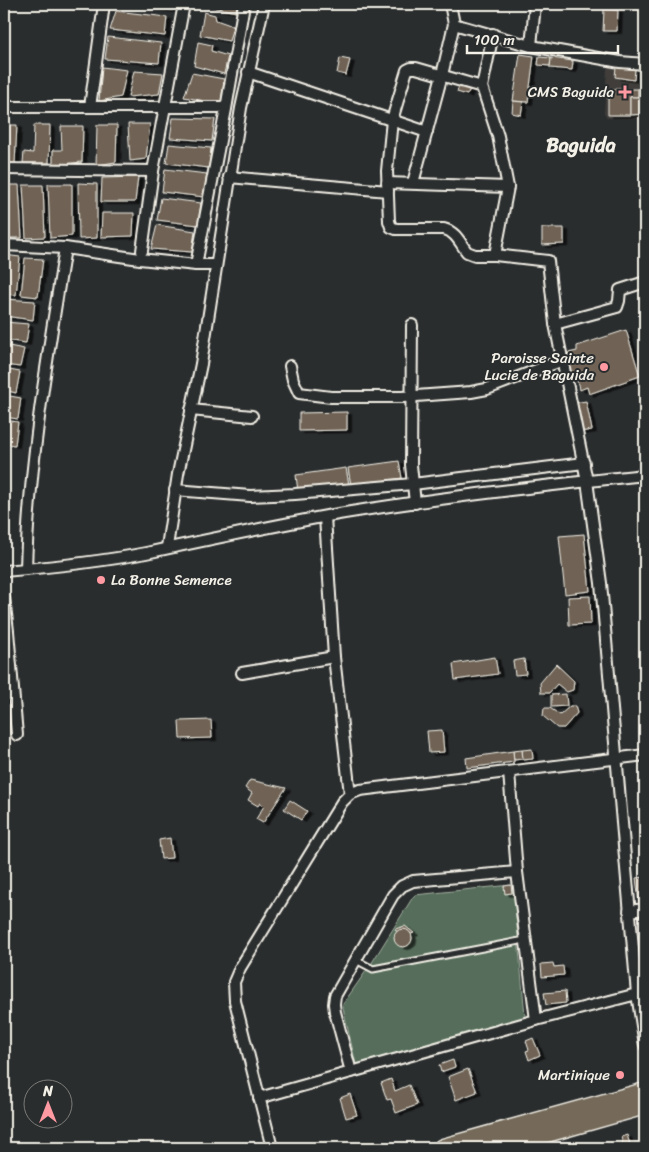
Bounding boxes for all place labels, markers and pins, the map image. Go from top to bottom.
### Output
place label: CMS Baguida [528,79,614,105]
marker: CMS Baguida [618,85,632,99]
place label: Paroisse Sainte Lucie de Baguida [485,345,594,388]
marker: Paroisse Sainte Lucie de Baguida [598,361,610,373]
place label: La Bonne Semence [111,567,232,593]
marker: La Bonne Semence [95,574,107,586]
place label: Martinique [538,1062,610,1088]
marker: Martinique [614,1069,626,1081]

